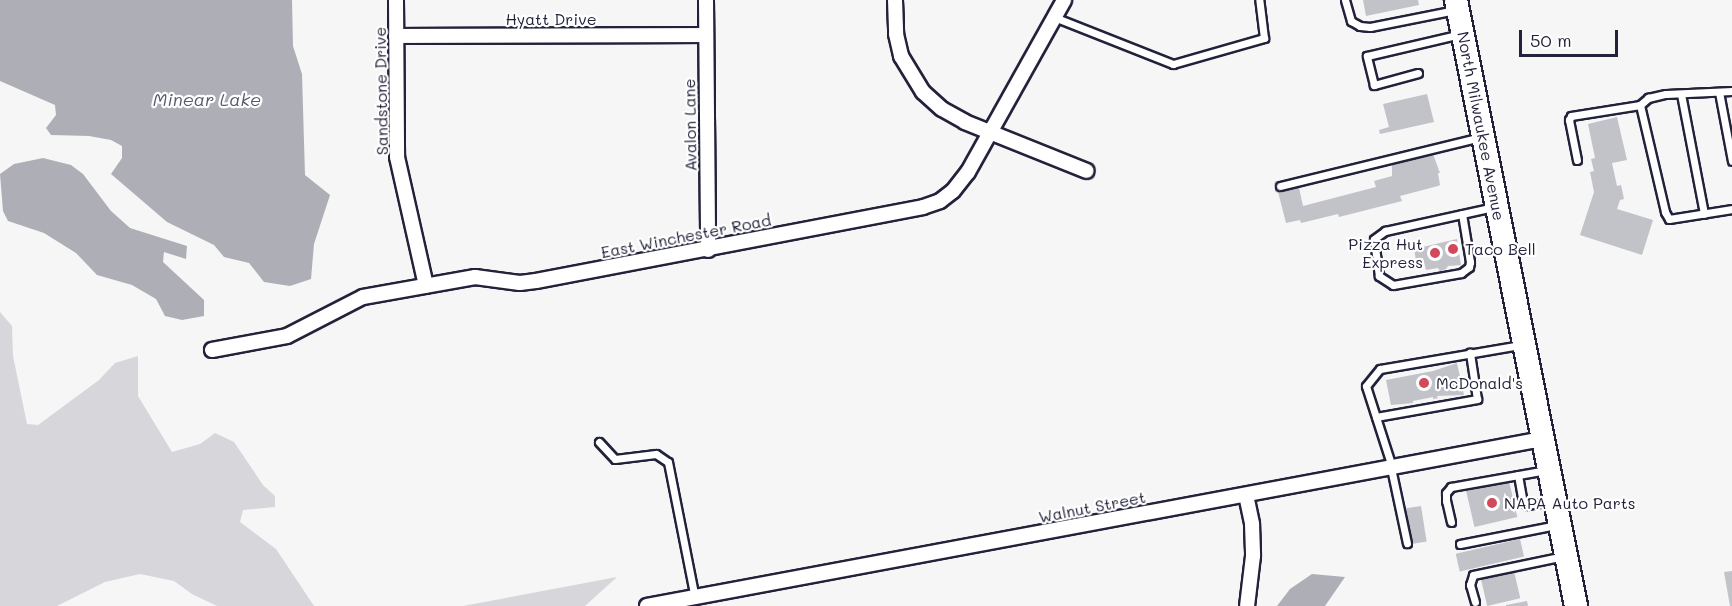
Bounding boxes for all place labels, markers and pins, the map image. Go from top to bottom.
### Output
place label: Pizza Hut Express [1348,234,1423,272]
place label: Taco Bell [1465,239,1536,259]
marker: Taco Bell [1446,242,1460,256]
marker: Pizza Hut Express [1428,246,1442,260]
place label: McDonald's [1436,373,1523,393]
marker: McDonald's [1417,376,1431,390]
place label: NAPA Auto Parts [1504,493,1636,513]
marker: NAPA Auto Parts [1485,496,1499,510]

